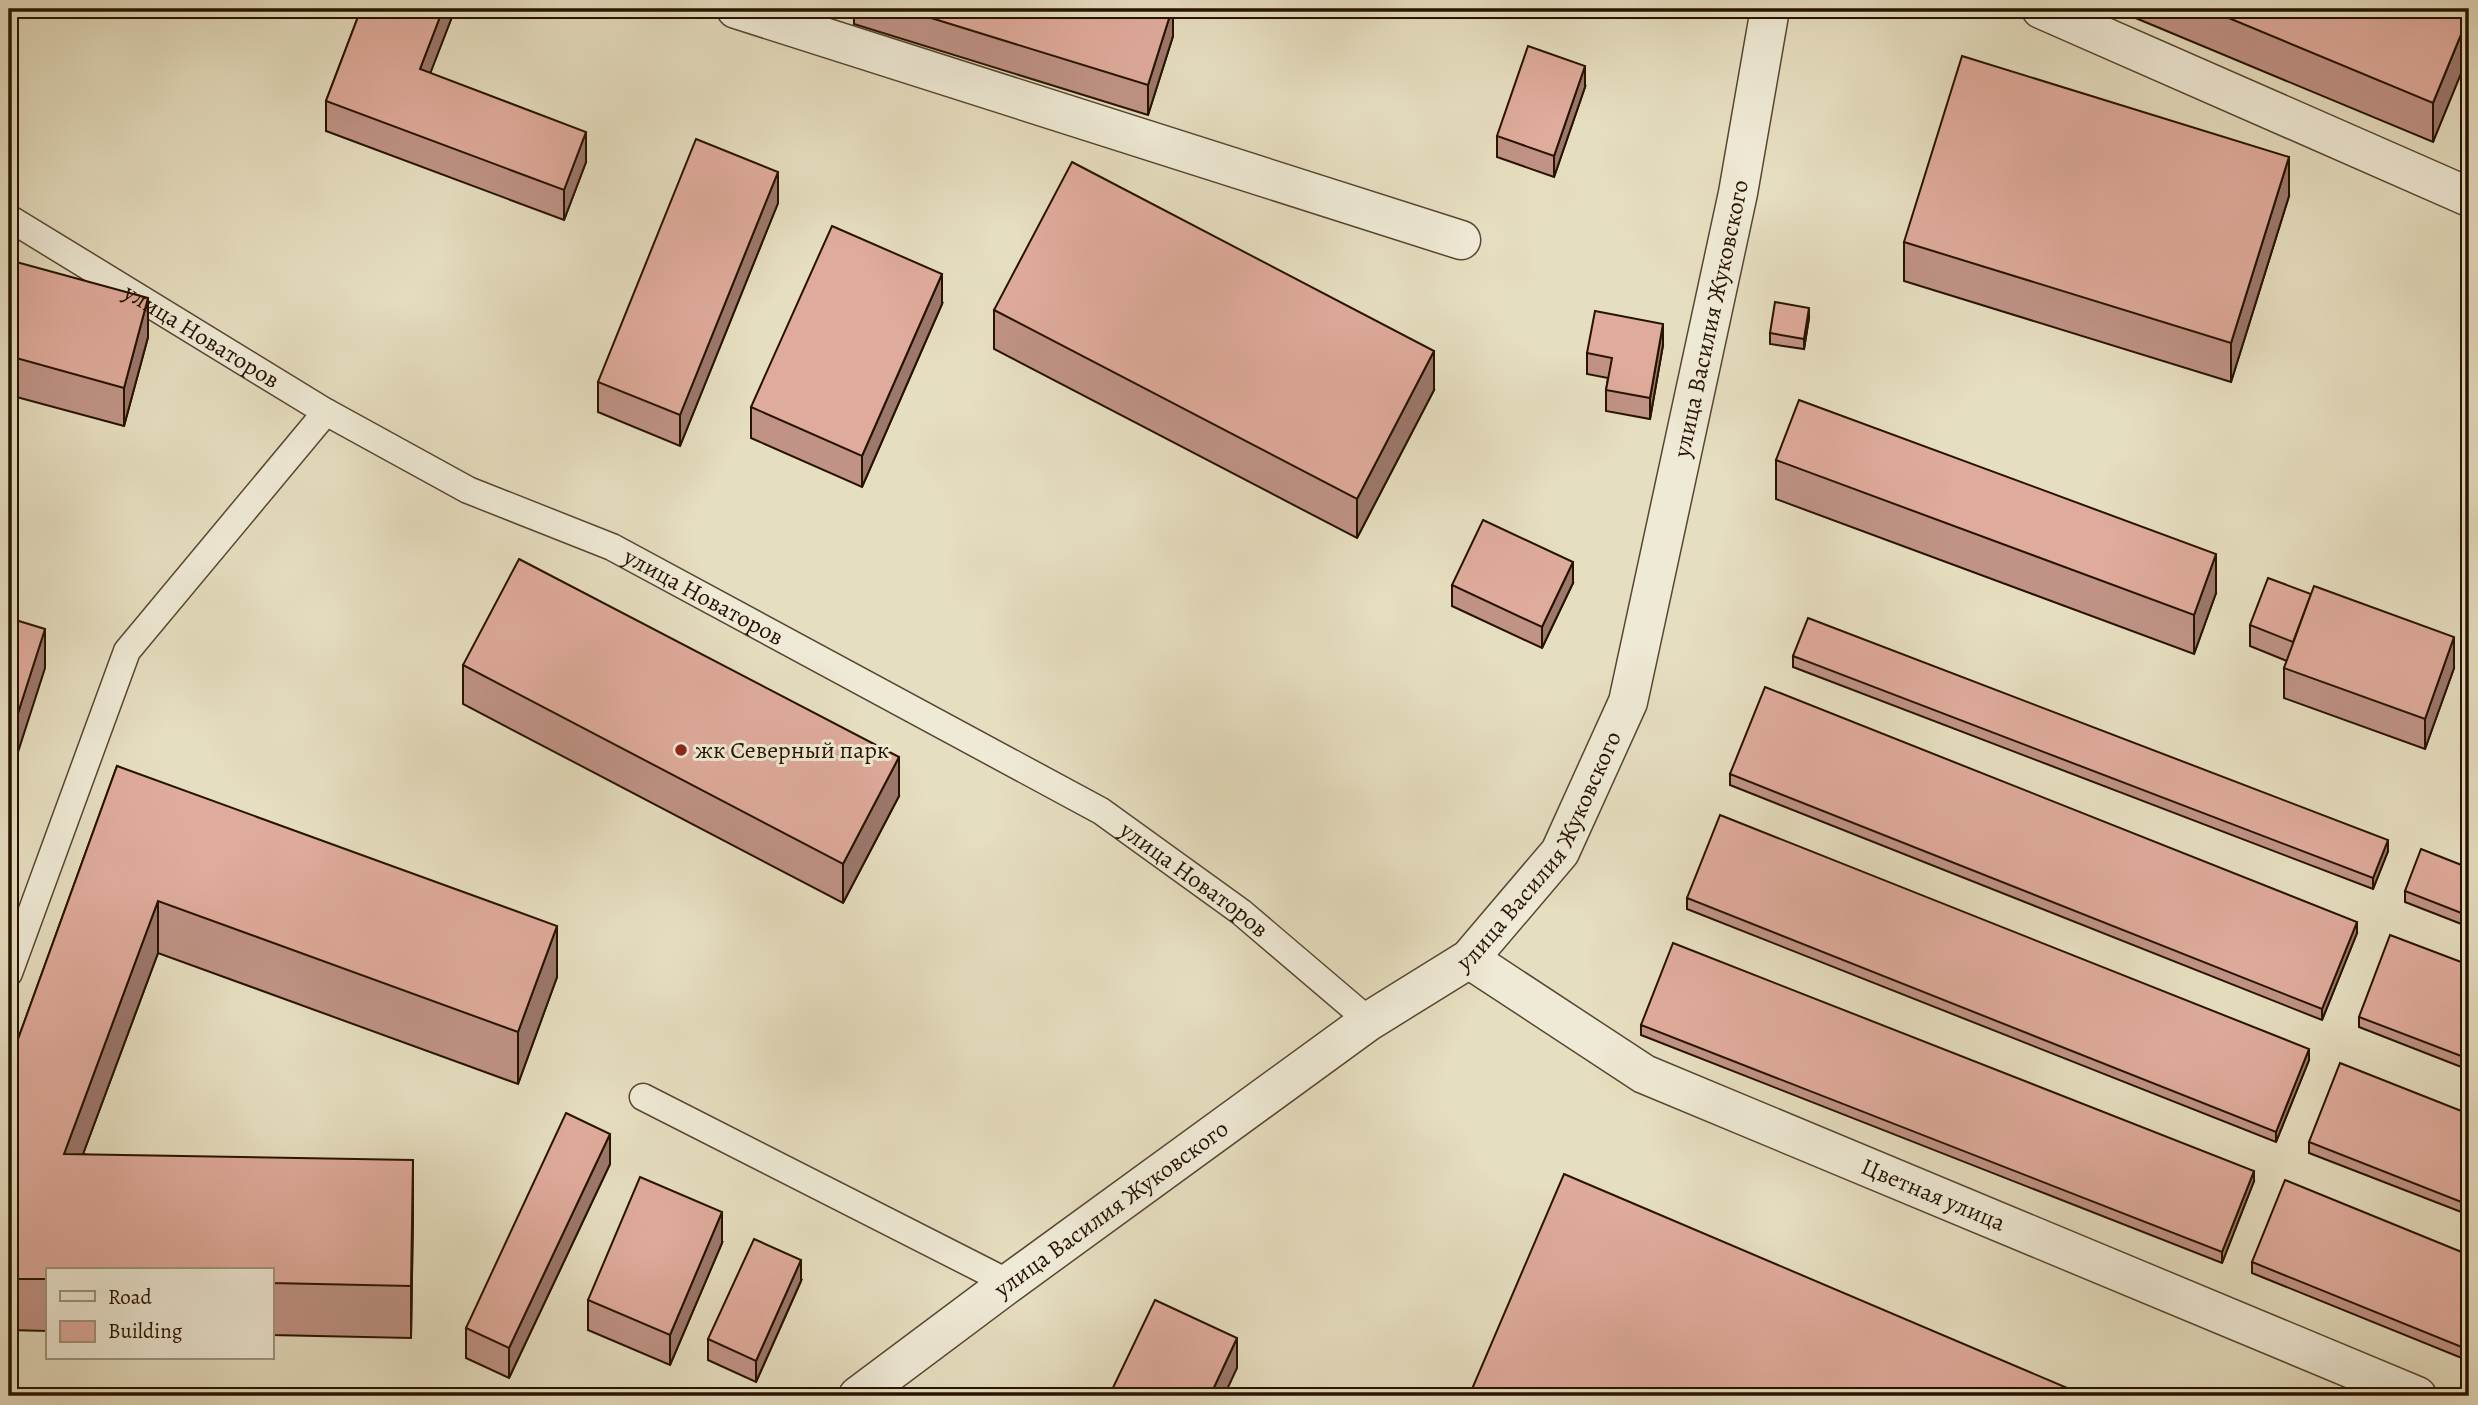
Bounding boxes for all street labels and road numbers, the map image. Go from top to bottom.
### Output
street label: улица Василия Жуковского [1665,178,1756,461]
street label: улица Новаторов [117,276,286,396]
street label: улица Новаторов [617,540,790,653]
street label: улица Василия Жуковского [1450,726,1629,979]
street label: улица Новаторов [1113,813,1276,945]
street label: улица Василия Жуковского [987,1113,1235,1305]
street label: Цветная улица [1857,1150,2010,1239]

